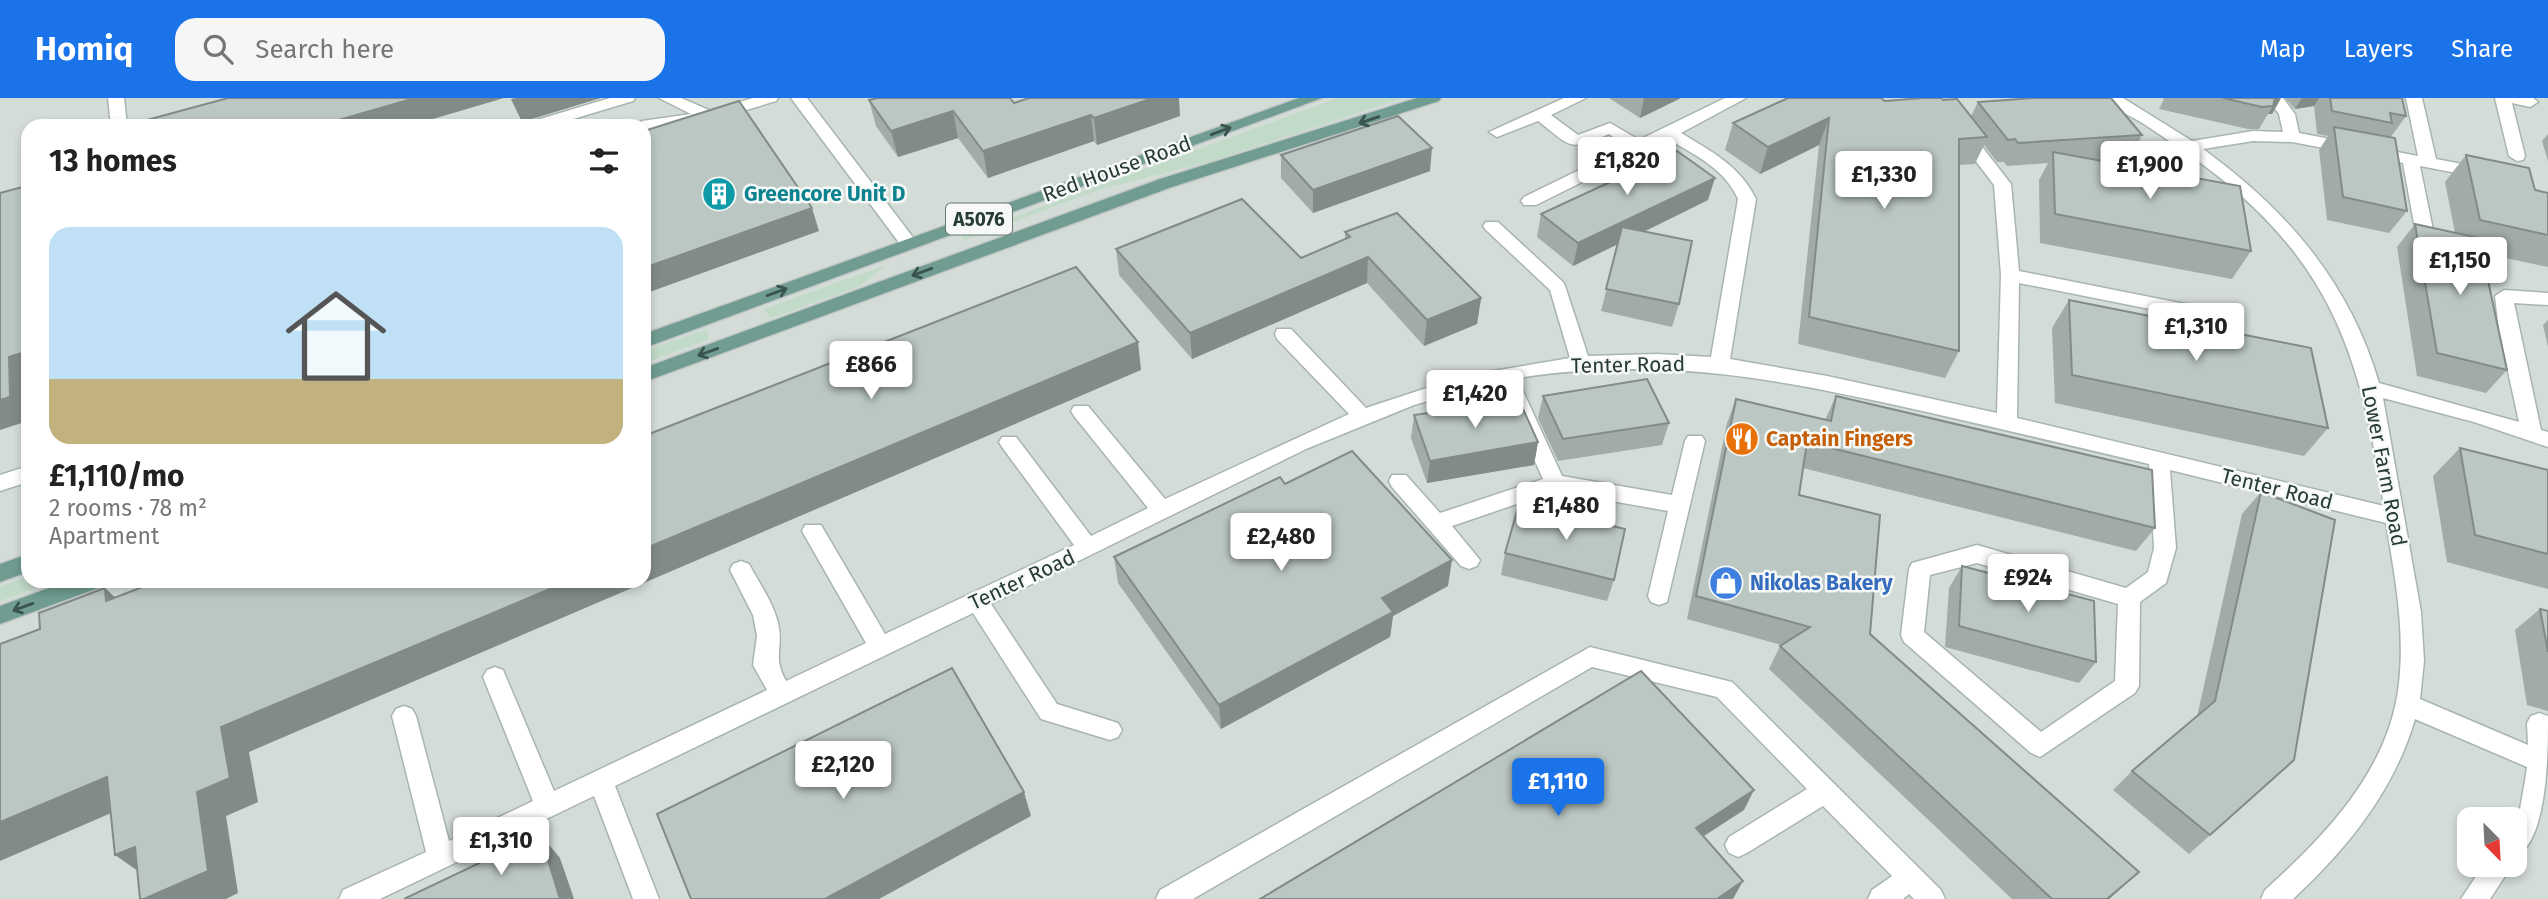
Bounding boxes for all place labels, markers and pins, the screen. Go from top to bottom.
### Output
pin: £1,820 [1570,138,1684,197]
pin: £1,900 [2093,141,2207,201]
pin: £1,330 [1827,152,1941,211]
building icon: Greencore Unit D [700,175,738,213]
place label: Greencore Unit D [744,181,905,207]
pin: £1,150 [2403,238,2517,297]
pin: £1,310 [2139,303,2253,363]
pin: £866 [830,342,912,401]
pin: £1,420 [1418,370,1532,430]
restaurant icon: Captain Fingers [1723,420,1761,458]
place label: Captain Fingers [1766,426,1913,452]
pin: £1,480 [1509,482,1623,542]
pin: £2,480 [1224,514,1338,573]
pin: £924 [1987,554,2069,614]
shop icon: Nikolas Bakery [1707,564,1745,602]
place label: Nikolas Bakery [1750,570,1893,596]
pin: £2,120 [786,742,900,801]
pin: £1,110 [1501,758,1615,818]
pin: £1,310 [444,818,558,877]

